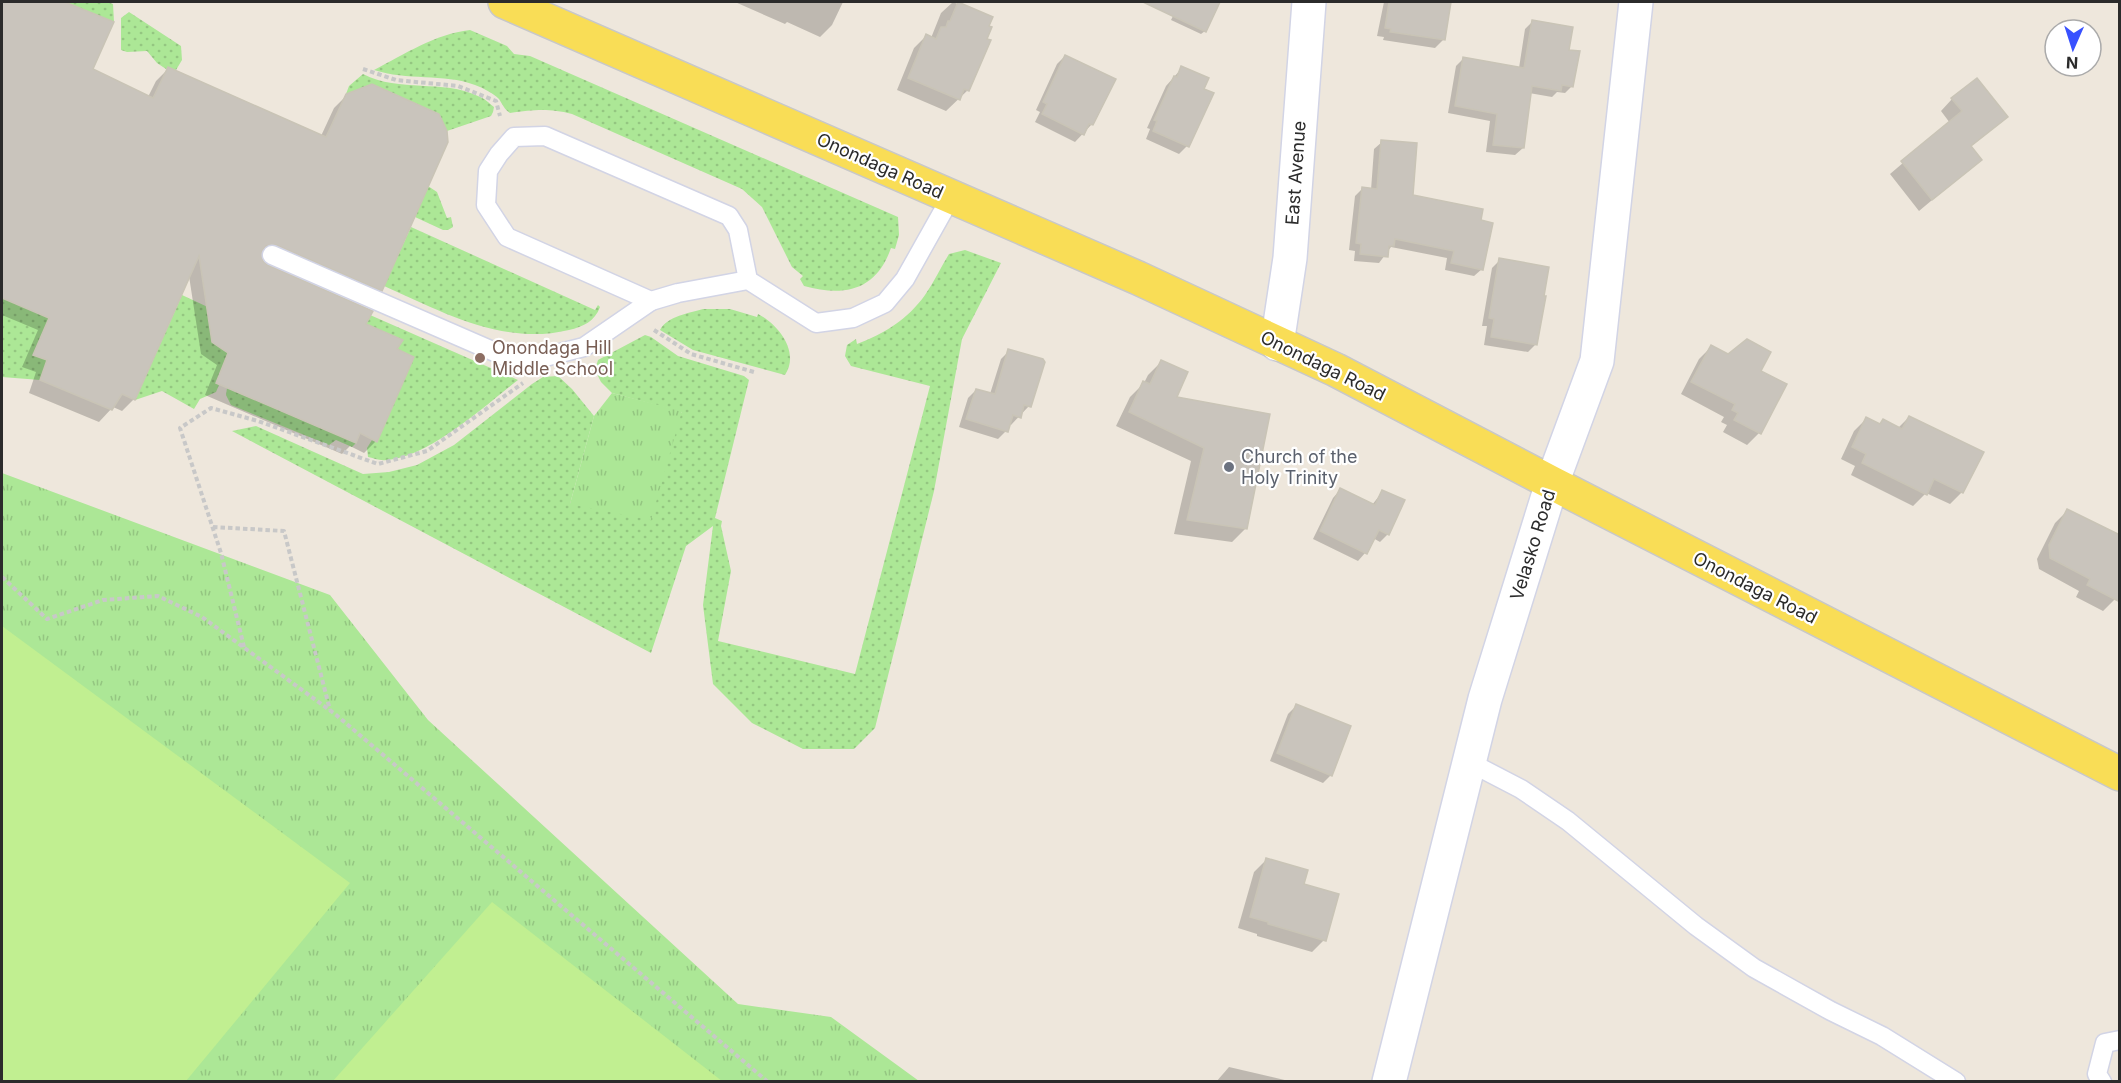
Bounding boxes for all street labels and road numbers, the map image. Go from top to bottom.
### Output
street label: East Avenue [1281,120,1310,226]
street label: Onondaga Road [814,128,947,203]
street label: Onondaga Road [1257,326,1389,405]
street label: Velasko Road [1506,487,1559,603]
street label: Onondaga Road [1690,547,1821,628]

